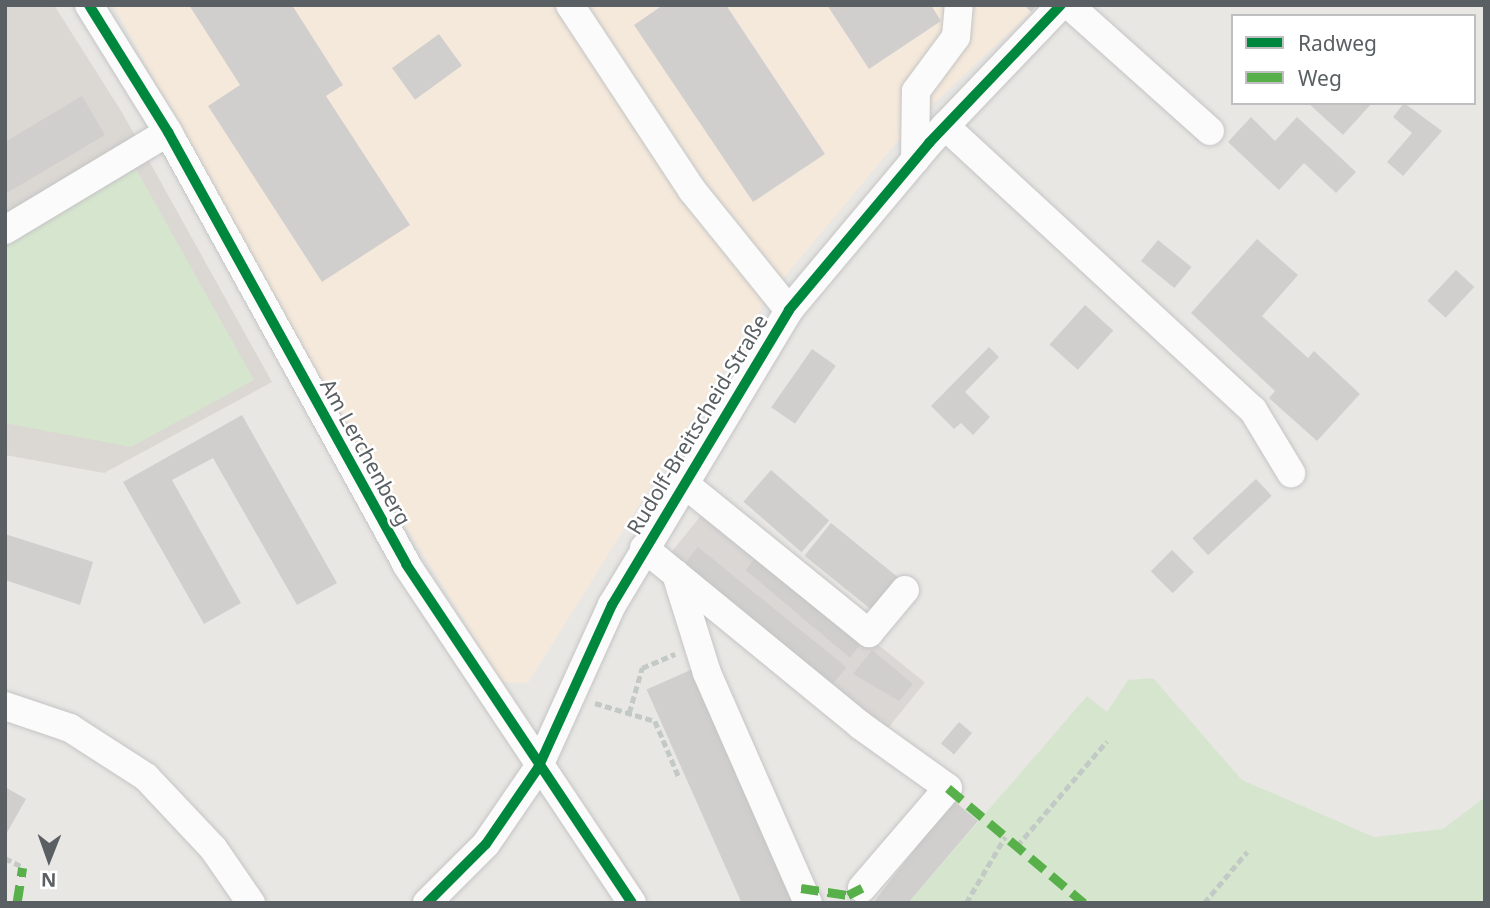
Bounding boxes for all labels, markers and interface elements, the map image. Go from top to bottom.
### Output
legend [1231,14,1476,105]
text: Radweg [1298,29,1377,57]
text: Weg [1298,64,1342,92]
street label: Rudolf-Breitscheid-Straße [621,309,773,539]
street label: Am Lerchenberg [315,374,417,530]
north arrow [14,824,84,894]
text: N [41,867,57,893]

